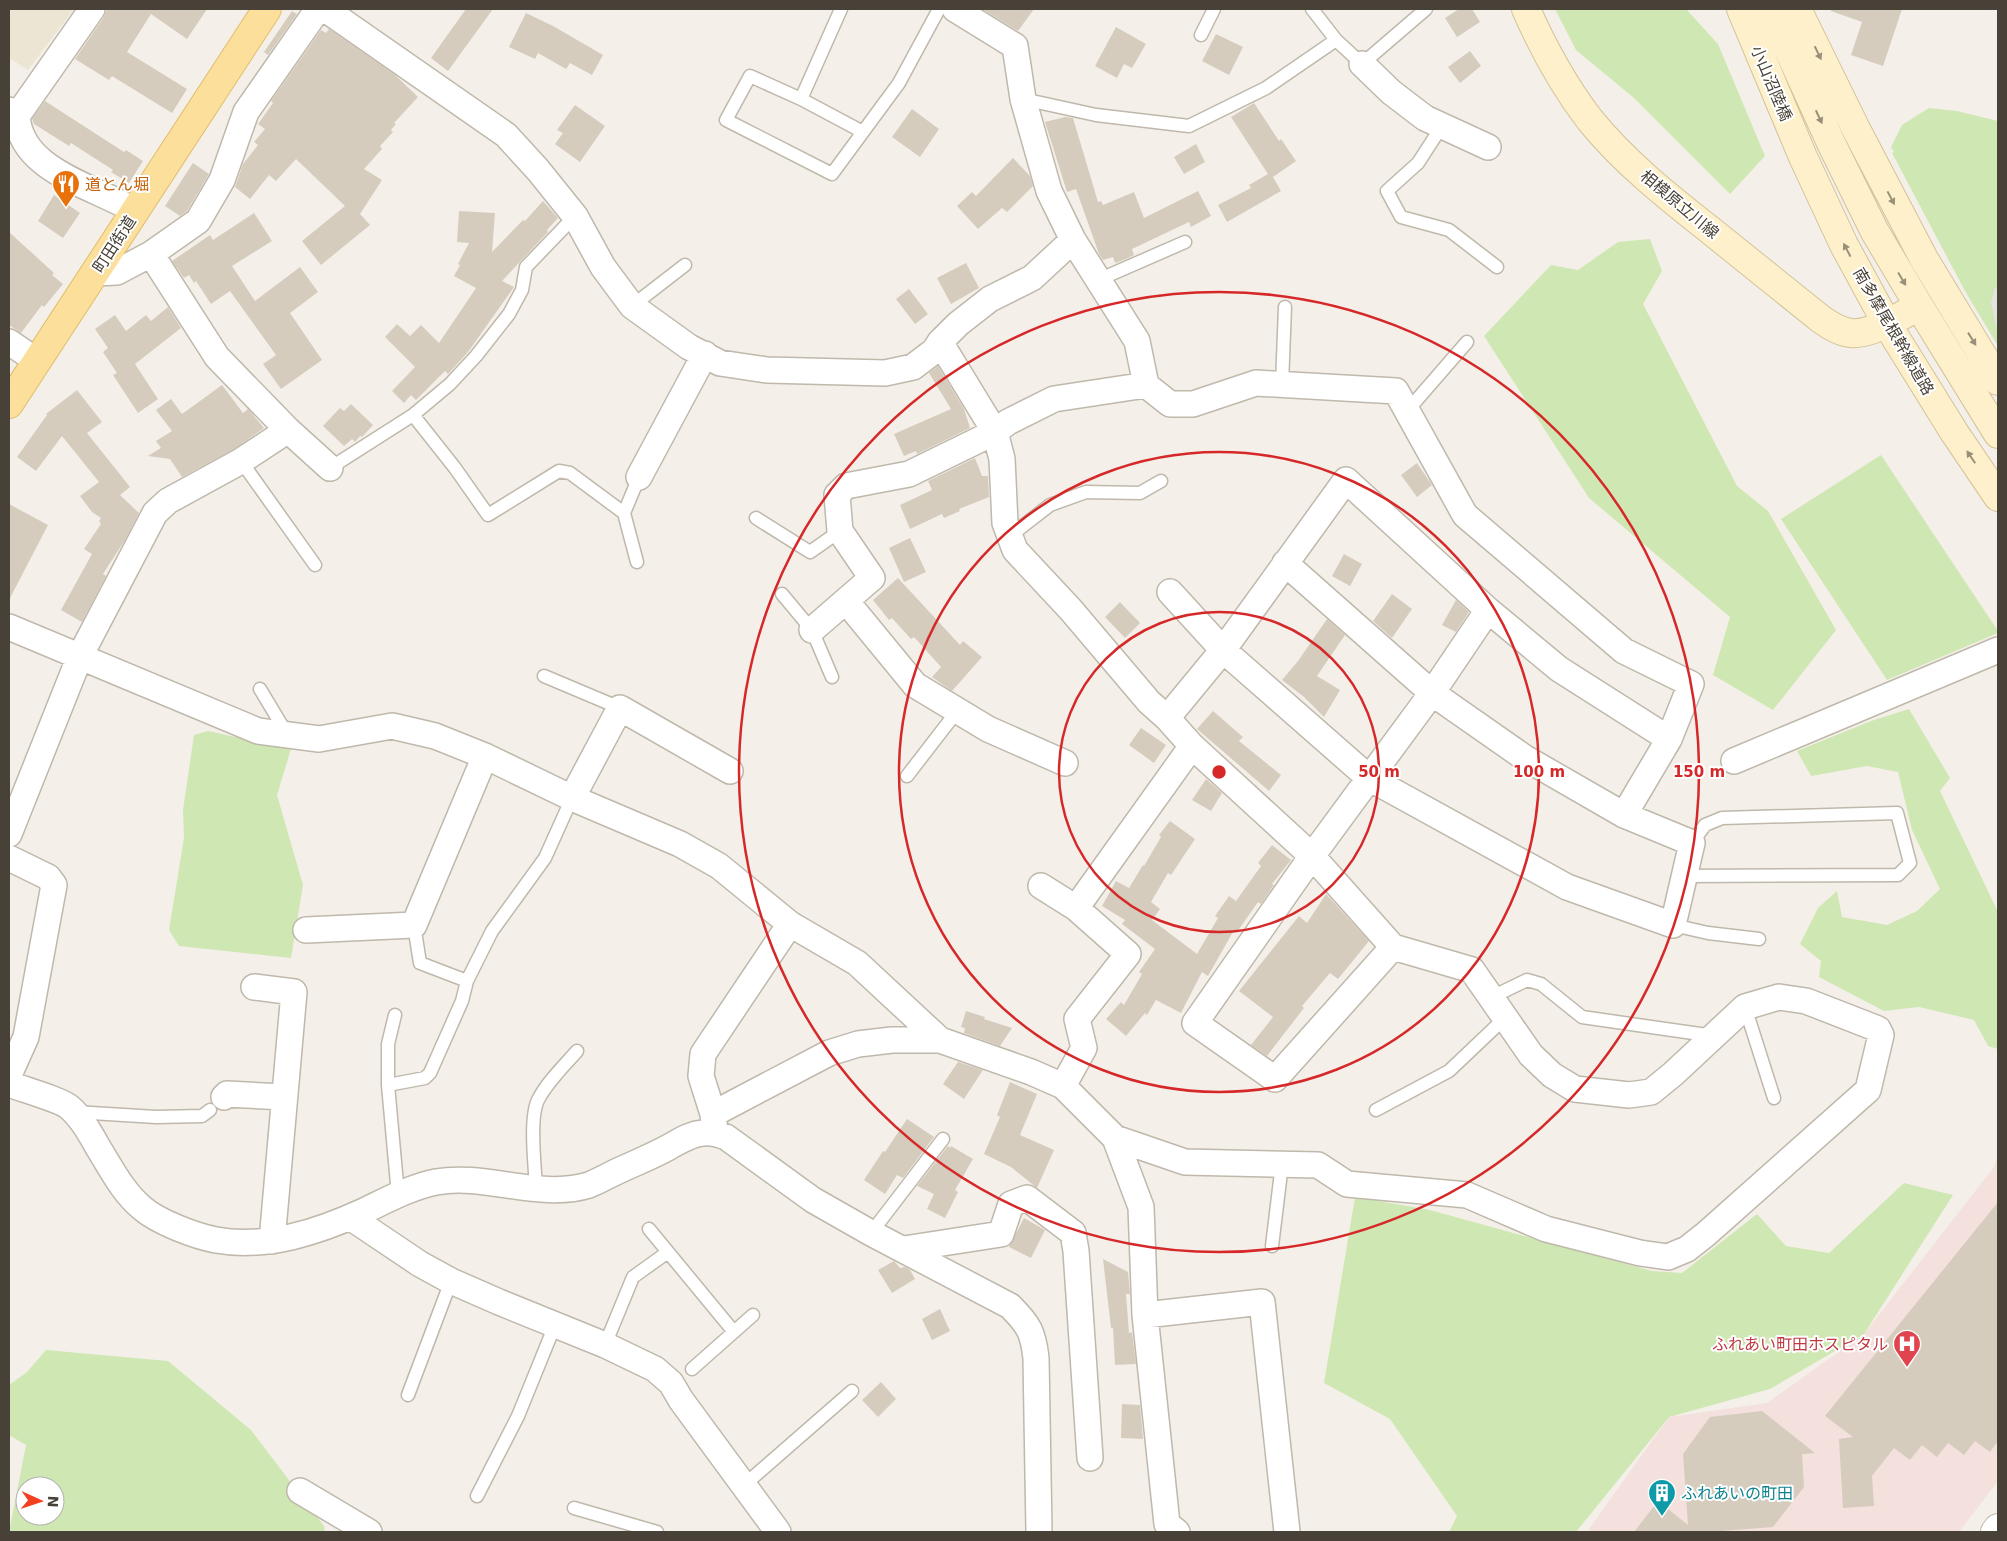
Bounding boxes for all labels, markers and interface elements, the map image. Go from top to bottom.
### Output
street label: 小山沼陸橋 [1747,43,1796,124]
one-way arrow [1814,46,1822,60]
one-way arrow [1816,110,1824,124]
street label: 相模原立川線 [1637,166,1723,243]
restaurant icon: 道とん堀 [51,169,81,208]
place label: 道とん堀 [85,175,149,194]
one-way arrow [1887,191,1895,205]
street label: 町田街道 [89,212,140,276]
one-way arrow [1843,243,1851,257]
street label: 南多摩尾根幹線道路 [1849,264,1938,398]
one-way arrow [1898,272,1907,285]
one-way arrow [1967,332,1977,345]
one-way arrow [1966,450,1976,464]
centre of rings [1210,763,1228,781]
text: 50 m [1358,763,1400,781]
text: 100 m [1513,763,1565,781]
text: 150 m [1673,763,1725,781]
hospital icon: ふれあい町田ホスピタル [1892,1329,1922,1368]
place label: ふれあい町田ホスピタル [1712,1335,1888,1354]
north arrow [15,1476,65,1526]
building icon: ふれあいの町田 [1647,1478,1677,1517]
place label: ふれあいの町田 [1681,1484,1793,1503]
text: N [45,1495,61,1508]

